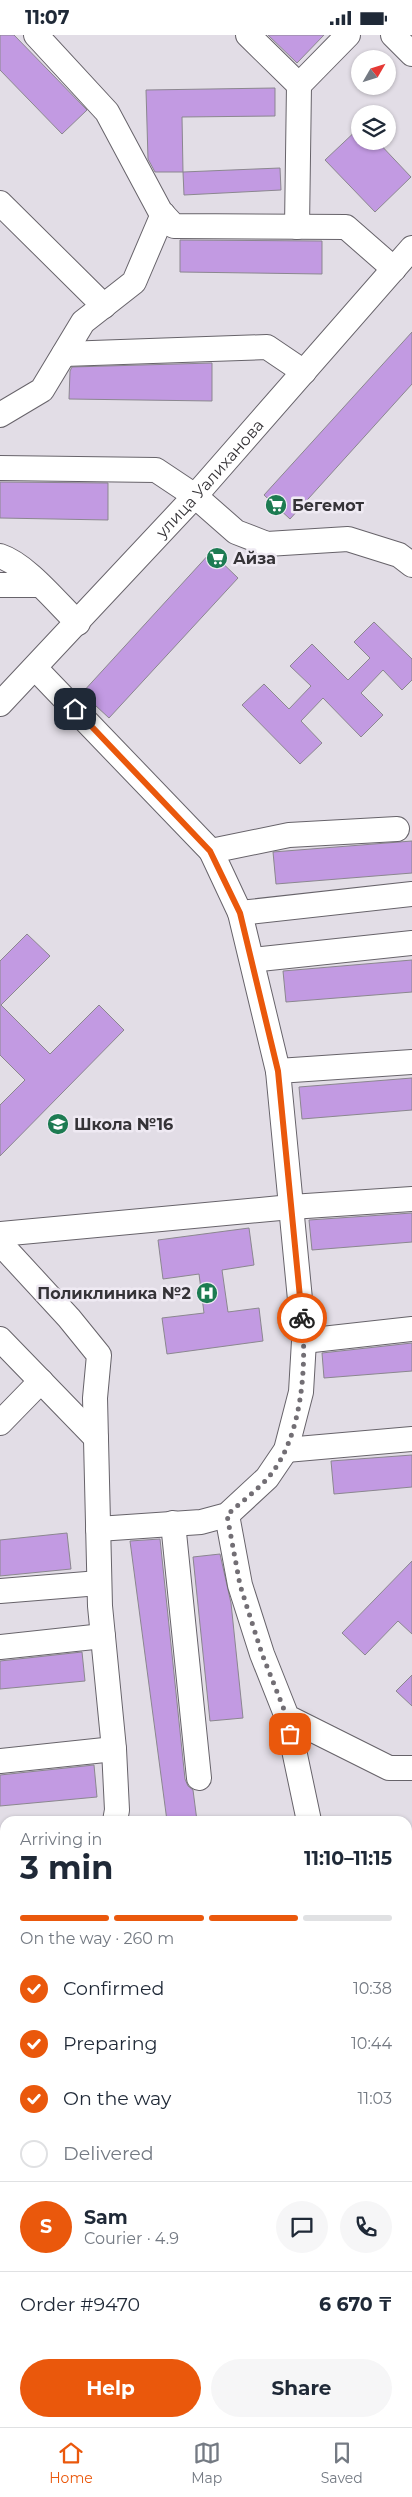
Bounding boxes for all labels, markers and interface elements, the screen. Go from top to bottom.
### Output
text: 11:07 [25,6,70,29]
north arrow [351,50,396,95]
map controls [351,50,396,150]
button: layers [351,105,396,150]
street label: улица Уалиханова [151,416,268,542]
supermarket icon: Бегемот [264,493,288,517]
place label: Бегемот [292,496,364,515]
supermarket icon: Айза [205,546,229,570]
place label: Айза [233,549,276,568]
pin [54,688,96,730]
icon: home [61,695,89,723]
school or university icon: Школа №16 [46,1112,70,1136]
place label: Школа №16 [74,1115,173,1134]
hospital icon: Поликлиника №2 [195,1281,219,1305]
place label: Поликлиника №2 [37,1284,191,1303]
courier [277,1293,327,1343]
icon: bike [288,1304,316,1332]
pin [269,1713,311,1755]
icon: bag [276,1720,304,1748]
text: Arriving in [20,1830,102,1849]
text: 11:10–11:15 [304,1847,392,1870]
text: 3 min [20,1848,113,1887]
text: On the way · 260 m [20,1929,174,1948]
icon: check [20,1975,48,2003]
text: Confirmed [63,1977,164,2000]
text: 10:38 [353,1979,392,1998]
icon: check [20,2030,48,2058]
text: Preparing [63,2032,158,2055]
text: 10:44 [351,2034,392,2053]
icon: check [20,2085,48,2113]
text: On the way [63,2087,171,2110]
text: 11:03 [358,2089,392,2108]
text: Delivered [63,2142,154,2165]
button: chat [276,2201,328,2253]
button: phone [340,2201,392,2253]
text: Sam [84,2206,128,2229]
text: S [40,2215,52,2238]
text: Courier · 4.9 [84,2229,179,2248]
text: Order #9470 [20,2293,140,2316]
text: 6 670 ₸ [319,2293,392,2316]
button: Help [20,2359,201,2417]
button: Share [211,2359,392,2417]
tab: Home [49,2439,93,2487]
tab: Map [191,2439,222,2487]
tab: Saved [321,2439,363,2487]

